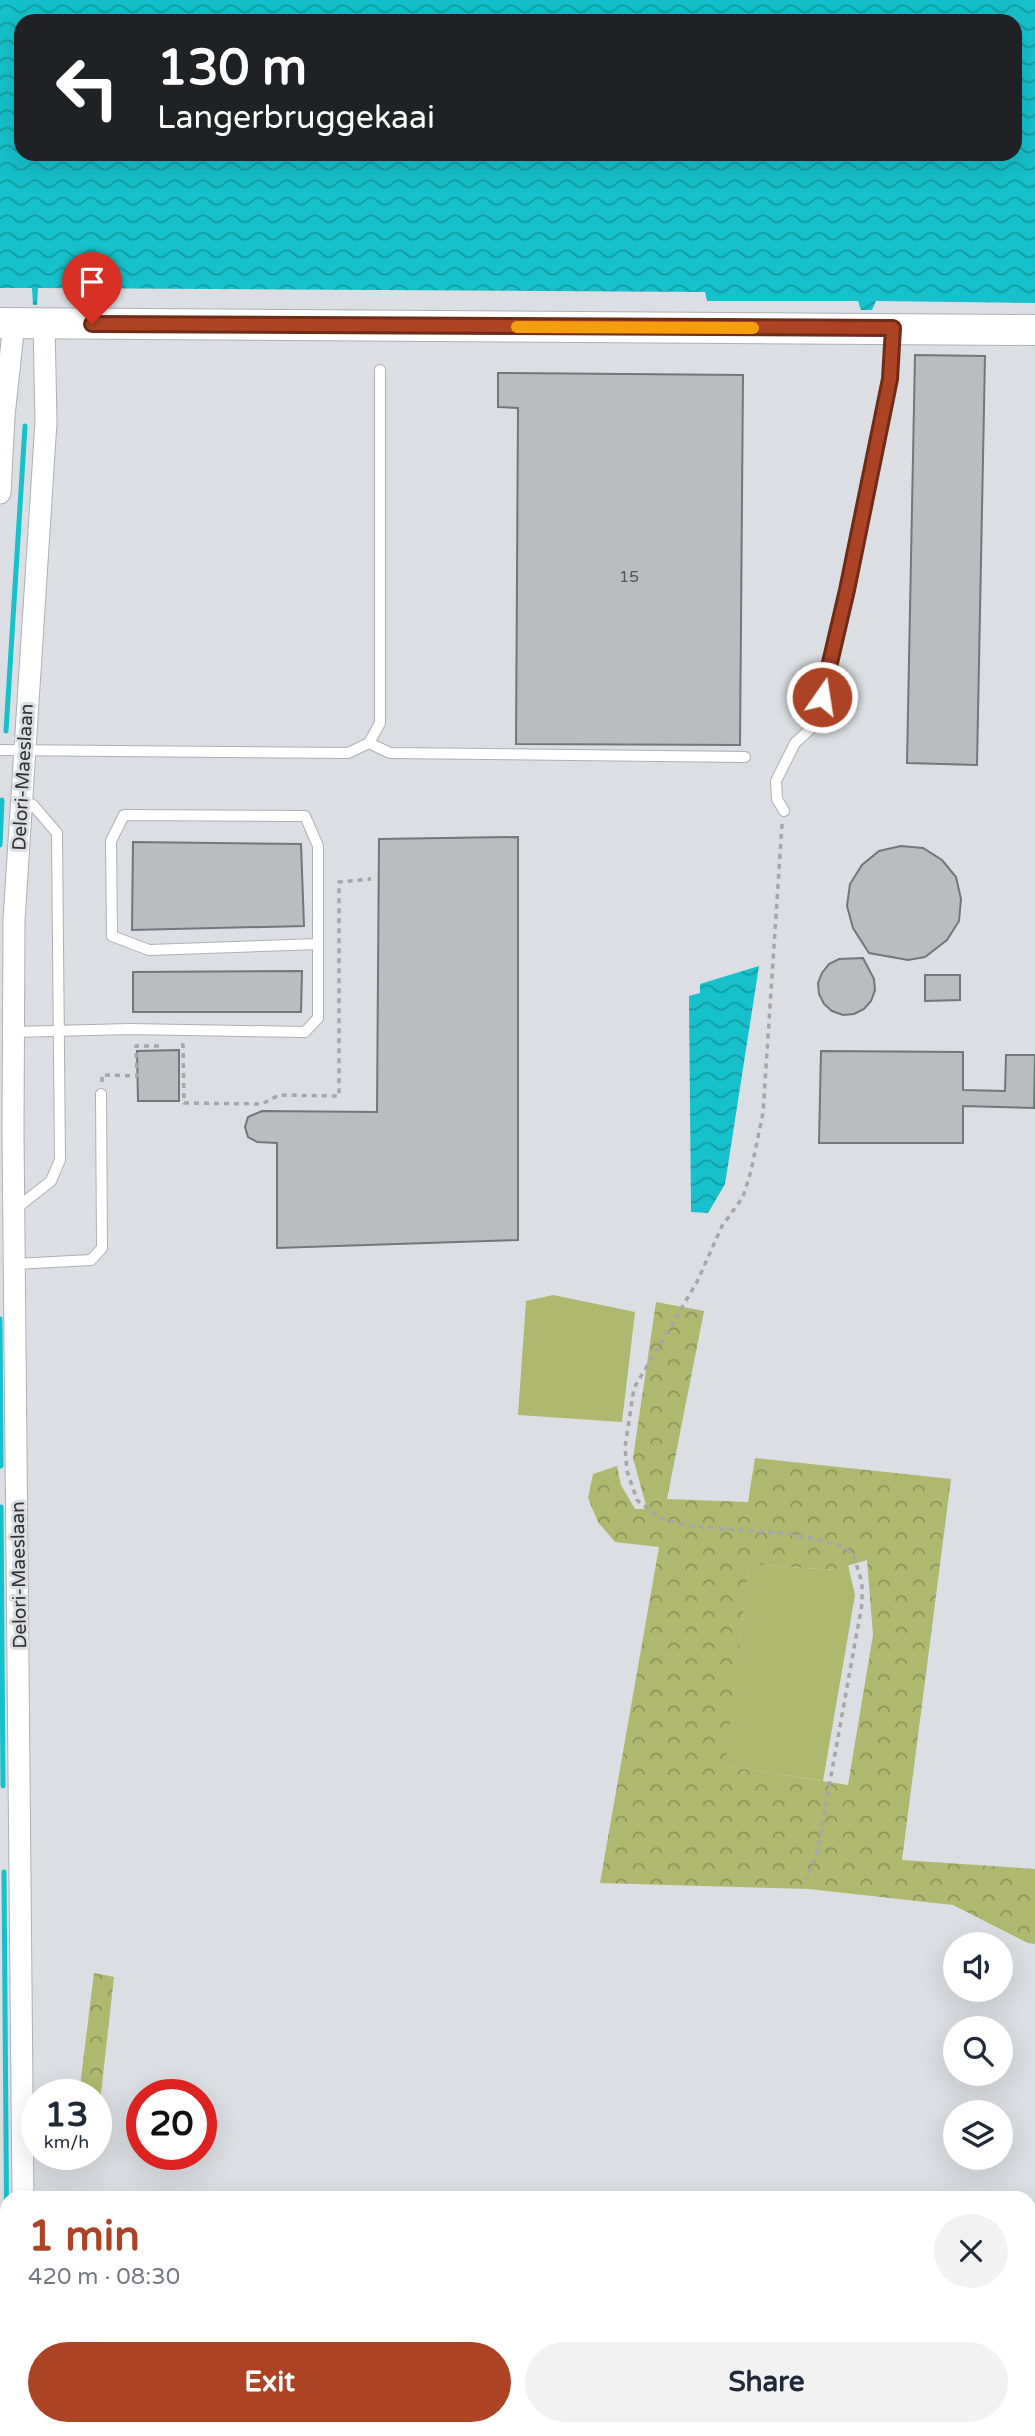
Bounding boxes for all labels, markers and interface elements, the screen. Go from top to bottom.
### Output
text: 130 m [157,39,307,98]
icon: left [42,42,133,133]
text: Langerbruggekaai [157,99,435,137]
pin [62,252,122,324]
icon: arrive [73,263,111,301]
house number: 15 [619,567,639,587]
position arrow [785,660,859,734]
street label: Delori-Maeslaan [8,703,38,851]
street label: Delori-Maeslaan [7,1501,31,1649]
map controls [943,1932,1013,2170]
button: sound [943,1932,1013,2002]
button: search [943,2016,1013,2086]
speed limit sign: 20 [126,2079,217,2170]
text: 13 [45,2094,88,2136]
button: layers [943,2100,1013,2170]
text: km/h [44,2131,89,2153]
text: 1 min [28,2211,140,2262]
button: close [934,2214,1008,2288]
text: 420 m · 08:30 [28,2263,180,2291]
button: Exit [28,2342,511,2422]
button: Share [525,2342,1008,2422]

